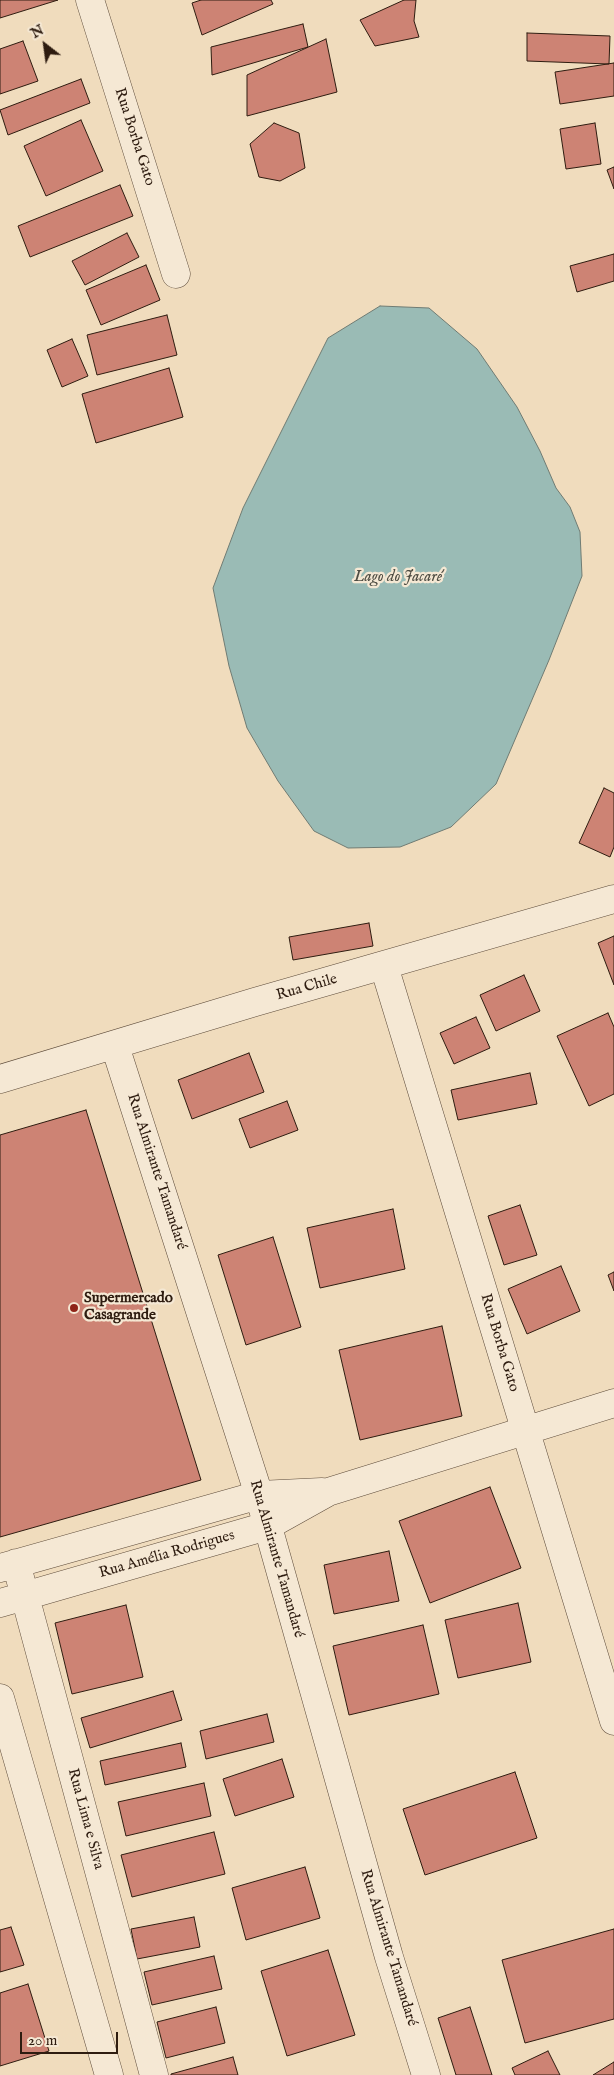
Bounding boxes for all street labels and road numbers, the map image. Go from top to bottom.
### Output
street label: Rua Borba Gato [110,86,158,188]
street label: Rua Chile [274,971,340,1005]
street label: Rua Almirante Tamandaré [122,1092,190,1252]
street label: Rua Borba Gato [476,1292,522,1394]
street label: Rua Almirante Tamandaré [245,1478,307,1640]
street label: Rua Amélia Rodrigues [97,1527,237,1583]
street label: Rua Lima e Silva [63,1767,107,1871]
street label: Rua Almirante Tamandaré [356,1867,420,2029]

